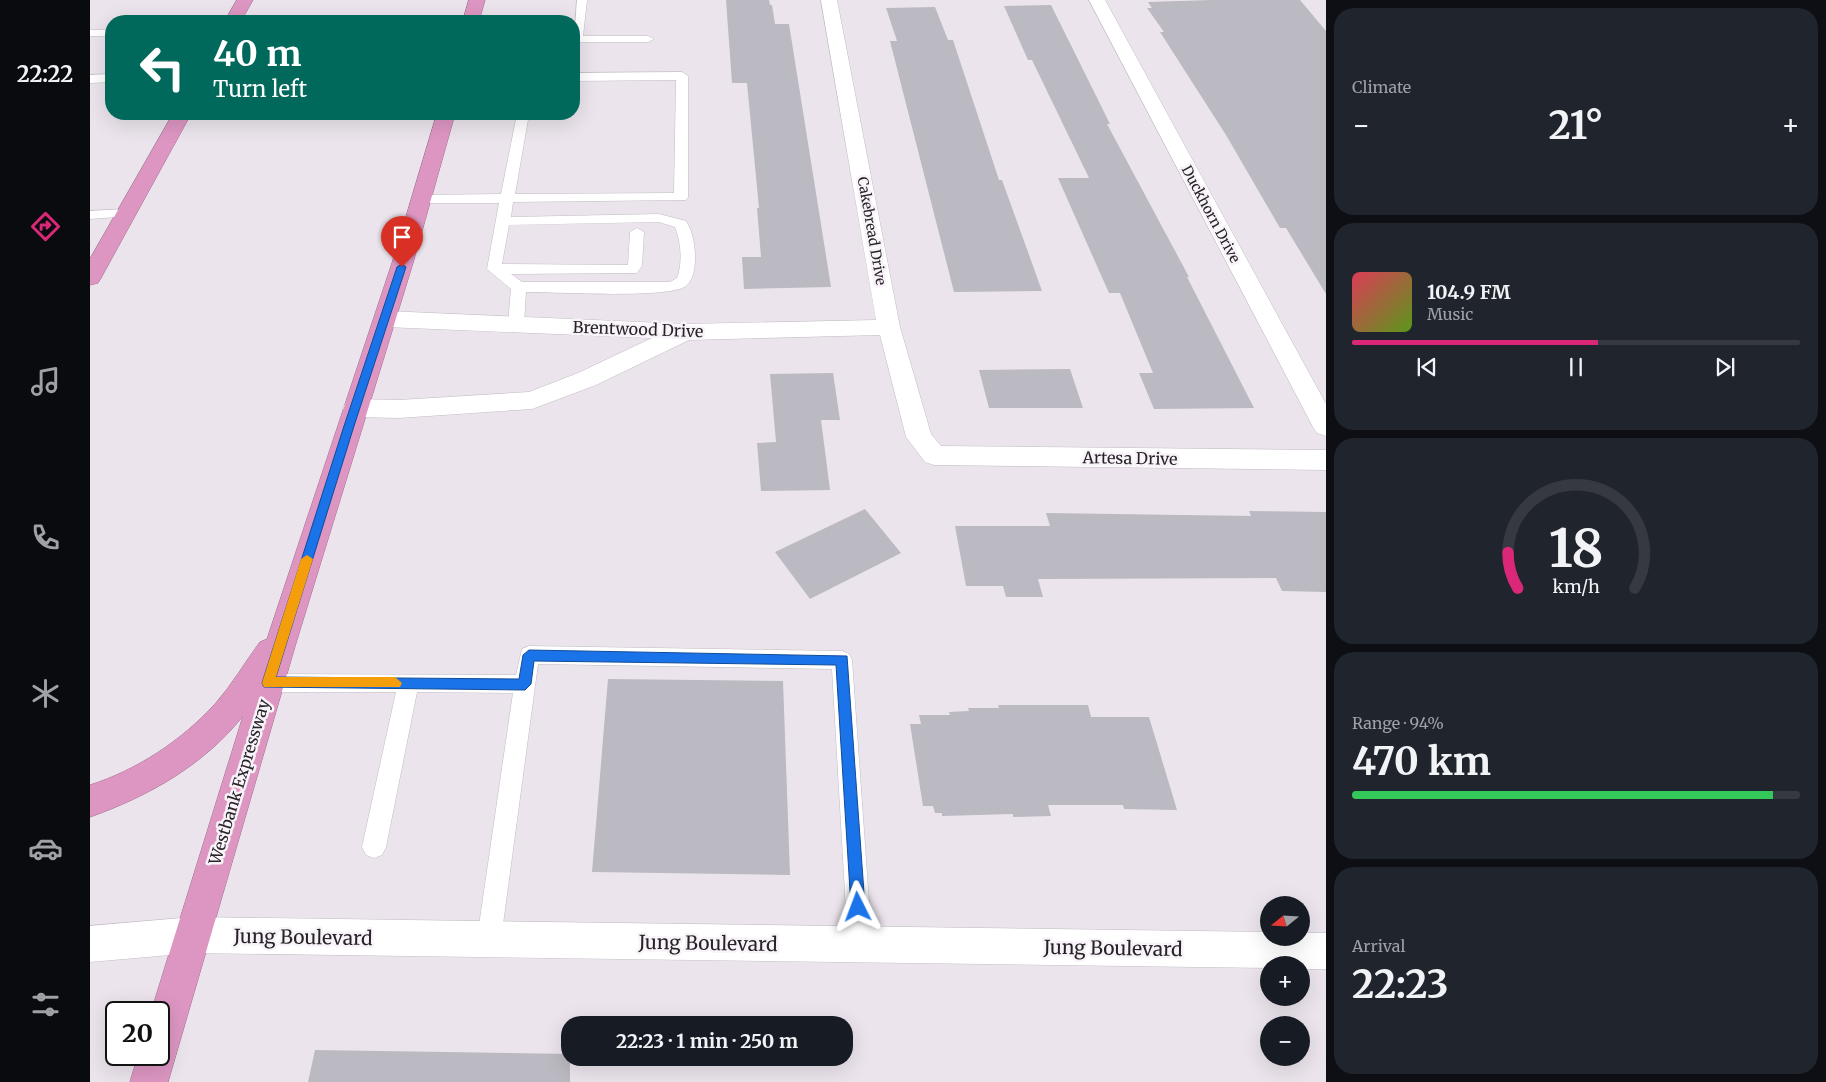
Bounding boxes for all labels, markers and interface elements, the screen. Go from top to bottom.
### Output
text: 40 m [213,32,301,76]
icon: left [130,35,195,100]
text: 22:22 [17,60,73,88]
text: Turn left [213,75,307,103]
text: Climate [1352,77,1411,97]
text: 21° [1549,102,1603,149]
text: − [1352,107,1371,143]
text: + [1781,107,1800,143]
street label: Duckhorn Drive [1178,162,1244,266]
street label: Cakebread Drive [854,175,890,287]
icon: directions [28,209,63,244]
pin [381,216,423,267]
icon: arrive [388,223,416,251]
text: 104.9 FM [1427,280,1511,304]
text: Music [1427,304,1473,324]
street label: Brentwood Drive [572,317,704,341]
icon: previous [1413,353,1441,381]
icon: pause [1562,353,1590,381]
icon: next [1711,353,1739,381]
icon: music [28,364,63,399]
street label: Artesa Drive [1081,447,1178,469]
text: 18 [1549,516,1603,581]
icon: phone [28,520,63,555]
text: km/h [1552,575,1600,598]
icon: climate [28,676,63,711]
street label: Westbank Expressway [204,696,274,868]
text: Range · 94% [1352,713,1444,733]
text: 470 km [1352,738,1491,785]
icon: car [28,831,63,866]
position arrow [831,880,883,932]
north arrow [1260,896,1310,946]
map controls [1260,896,1310,1066]
street label: Jung Boulevard [232,924,373,950]
street label: Jung Boulevard [637,930,778,956]
street label: Jung Boulevard [1042,935,1183,961]
text: Arrival [1352,936,1405,956]
button: + [1260,956,1310,1006]
text: 22:23 [1352,961,1449,1008]
icon: filters [28,987,63,1022]
speed limit sign: 20 [105,1001,170,1066]
button: − [1260,1016,1310,1066]
text: 22:23 · 1 min · 250 m [616,1029,798,1053]

